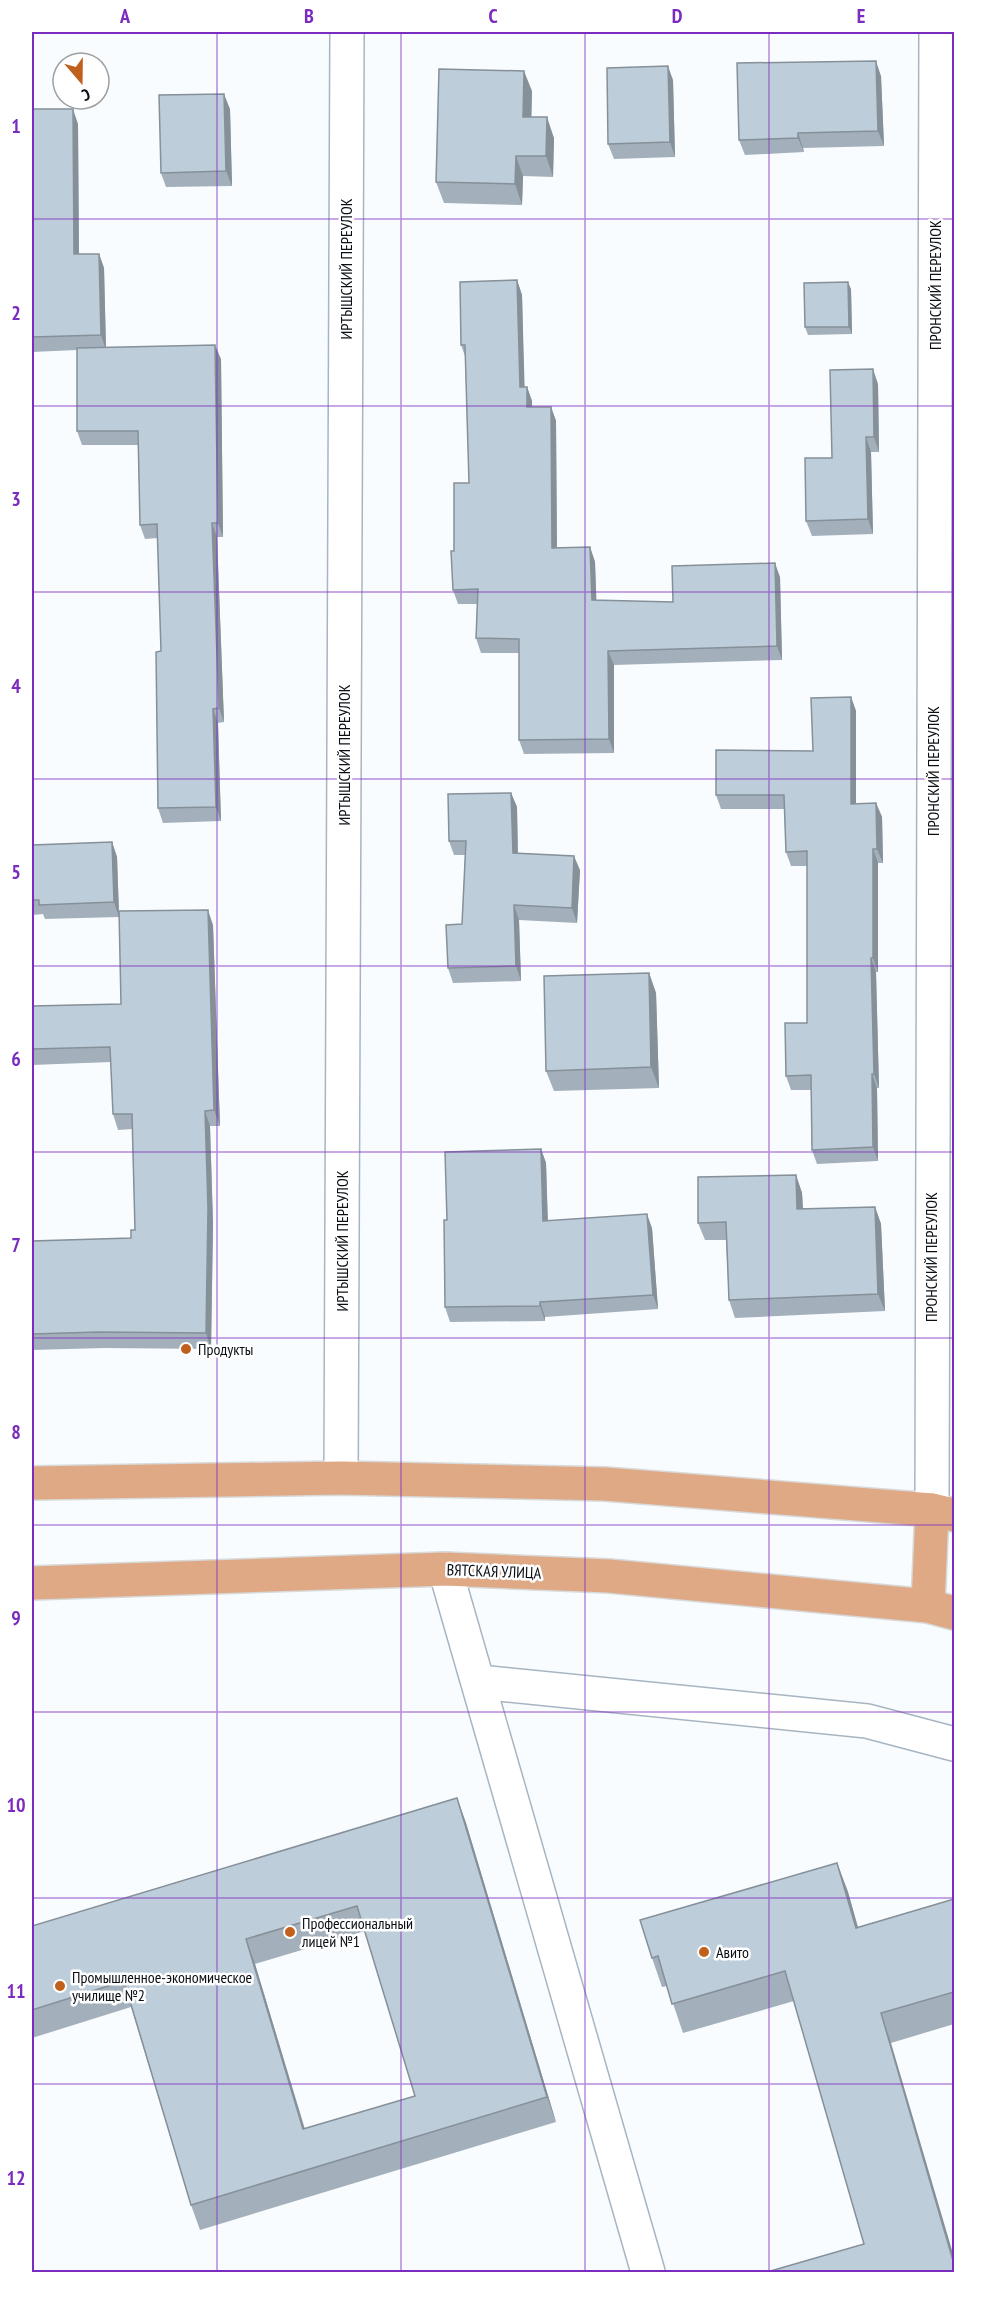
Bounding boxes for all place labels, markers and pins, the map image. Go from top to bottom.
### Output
place label: Продукты [198,1339,253,1359]
marker: Продукты [179,1342,193,1356]
place label: Профессиональный лицей №1 [301,1913,413,1951]
marker: Профессиональный лицей №1 [283,1925,297,1939]
place label: Авито [716,1942,749,1962]
marker: Авито [697,1945,711,1959]
place label: Промышленное-экономическое училище №2 [72,1967,252,2005]
marker: Промышленное-экономическое училище №2 [53,1979,67,1993]

